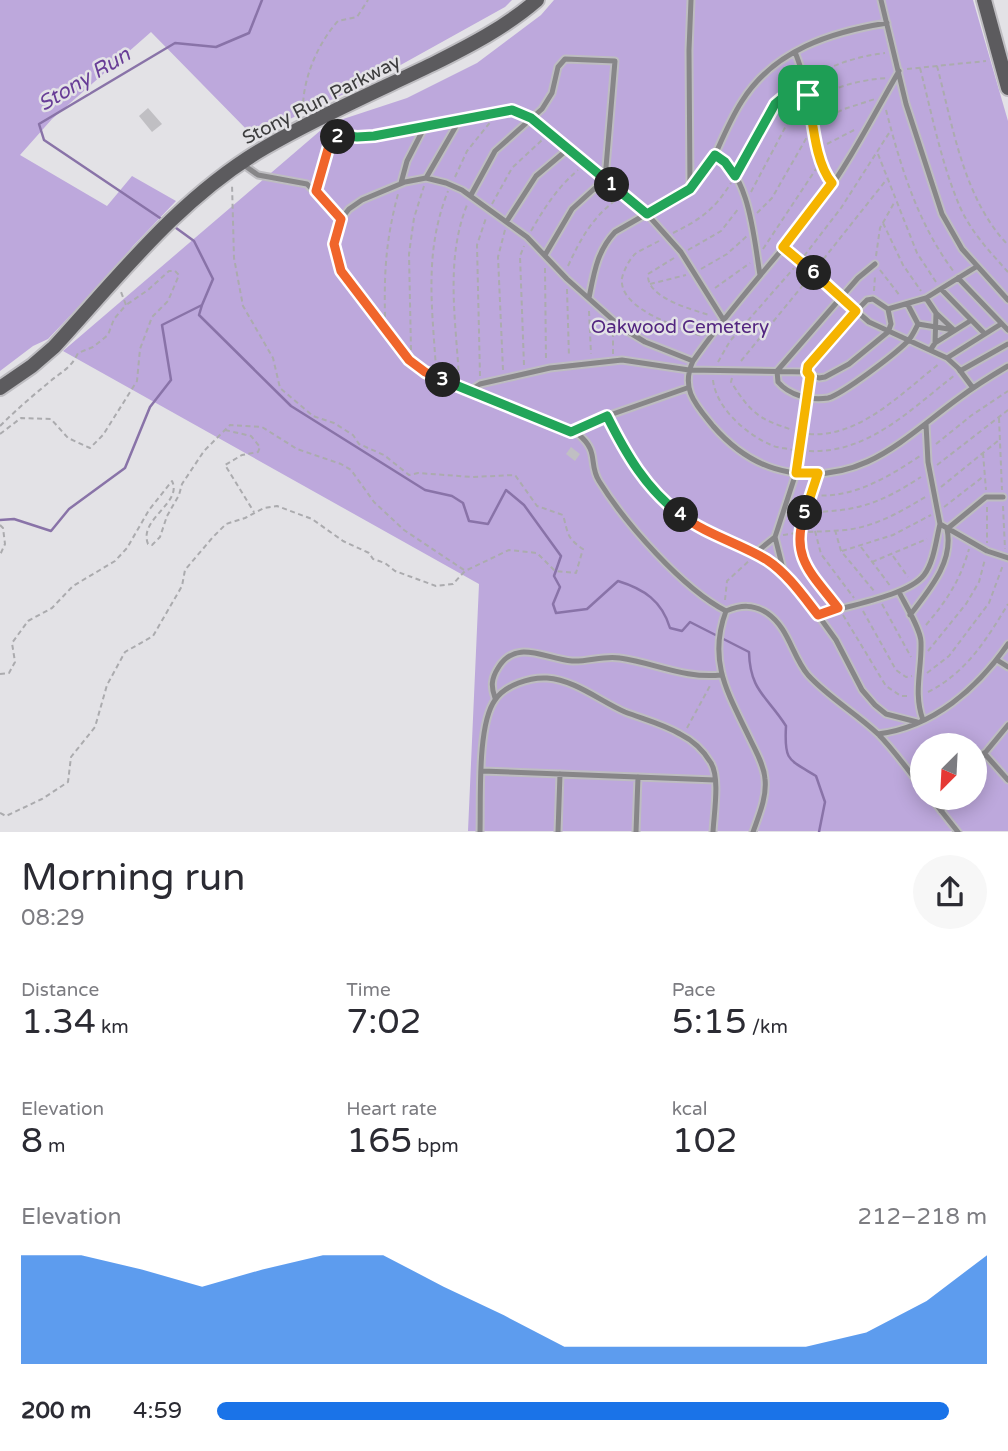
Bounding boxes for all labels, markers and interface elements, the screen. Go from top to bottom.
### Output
water label: Stony Run [34,42,136,117]
street label: Stony Run Parkway [239,51,404,149]
pin [778,65,838,125]
icon: arrive [789,76,827,114]
pin: 2 [320,120,356,154]
text: 2 [332,125,343,147]
pin: 1 [594,168,630,202]
text: 1 [606,173,617,195]
pin: 6 [796,256,832,290]
text: 6 [808,261,819,283]
park label: Oakwood Cemetery [591,316,769,338]
pin: 3 [426,362,460,398]
text: 3 [437,368,448,390]
pin: 5 [788,496,822,530]
pin: 4 [664,498,698,532]
text: 5 [799,501,810,523]
text: 4 [675,503,686,525]
north arrow [910,733,987,810]
map controls [910,733,987,810]
text: Morning run [21,855,245,901]
button: share [913,855,987,929]
text: 08:29 [21,904,85,932]
text: Distance [21,979,99,1001]
text: Time [346,979,391,1001]
text: Pace [672,979,715,1001]
text: 1.34 [21,1001,96,1043]
text: 7:02 [346,1001,421,1043]
text: 5:15 [672,1001,747,1043]
text: km [96,1016,129,1038]
text: /km [747,1016,788,1038]
text: Elevation [21,1098,104,1120]
text: Heart rate [346,1098,437,1120]
text: kcal [672,1098,707,1120]
text: 8 [21,1120,43,1162]
text: 165 [346,1120,412,1162]
text: 102 [672,1120,738,1162]
text: m [43,1135,65,1157]
text: bpm [412,1135,459,1157]
text: Elevation [21,1203,122,1231]
text: 212–218 m [858,1203,987,1231]
text: 200 m [21,1397,91,1425]
text: 4:59 [133,1397,182,1425]

